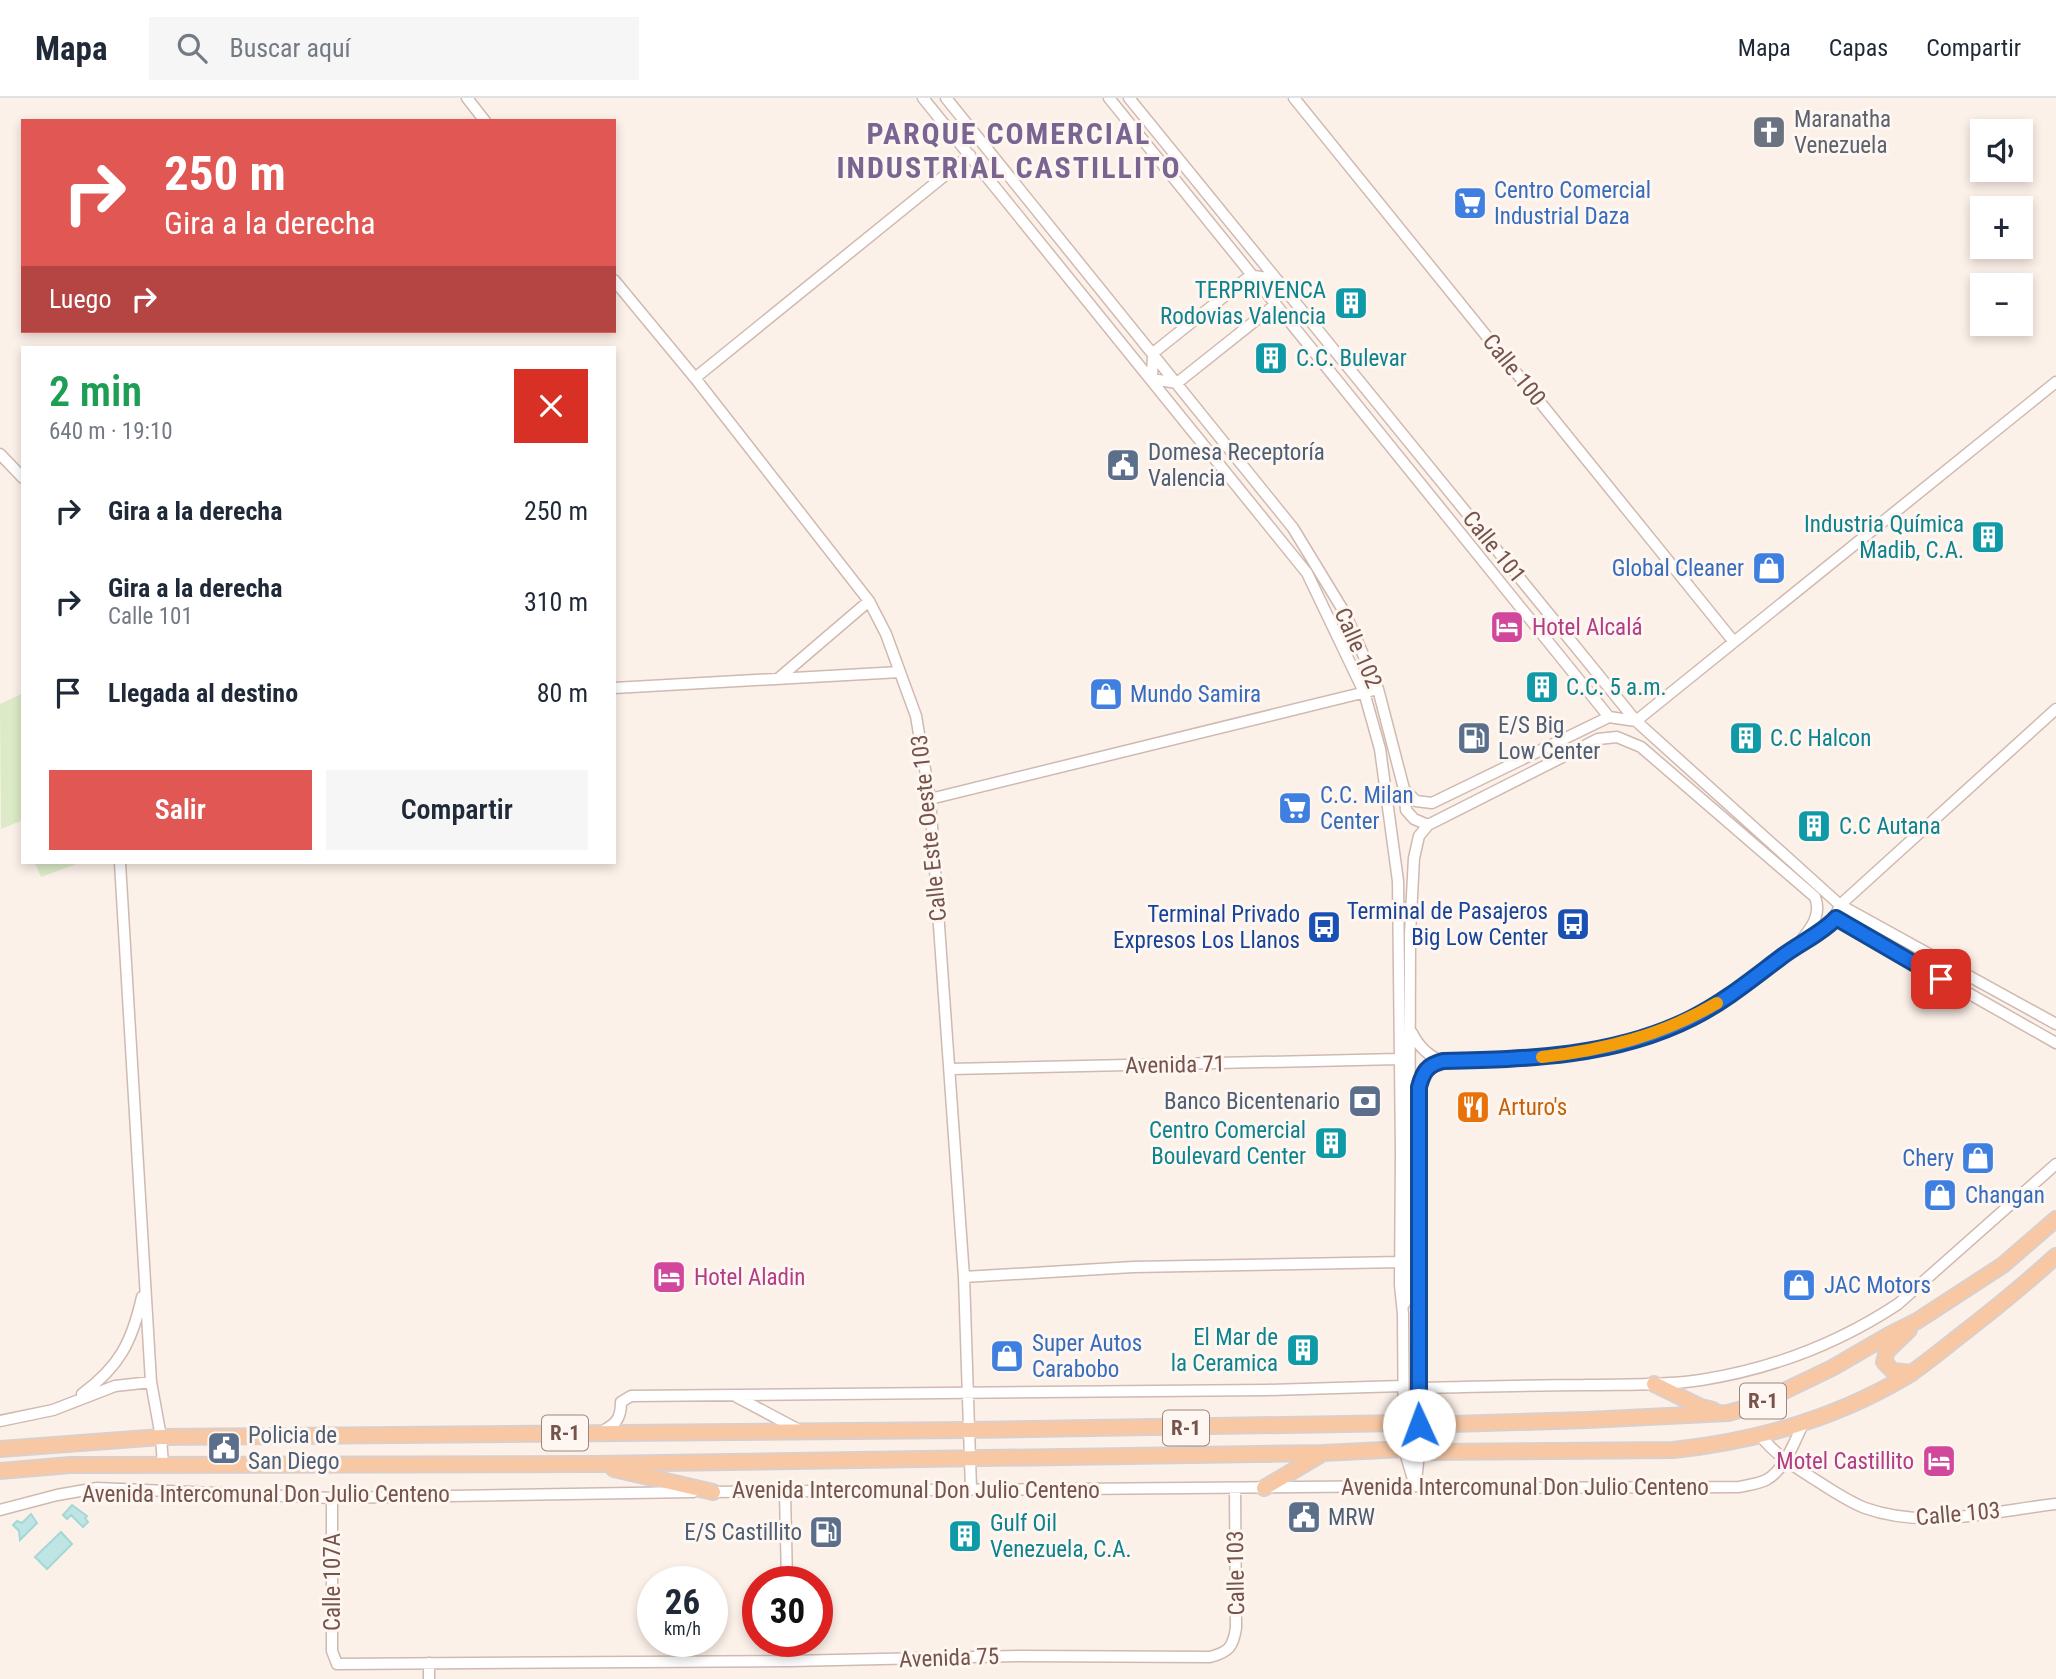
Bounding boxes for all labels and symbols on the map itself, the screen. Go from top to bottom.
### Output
place label: Maranatha Venezuela [1794,106,1891,159]
church icon: Maranatha Venezuela [1750,113,1788,151]
district label: PARQUE COMERCIAL INDUSTRIAL CASTILLITO [836,116,1182,185]
place label: Centro Comercial Industrial Daza [1494,177,1651,230]
supermarket icon: Centro Comercial Industrial Daza [1451,184,1489,222]
place label: TERPRIVENCA Rodovias Valencia [1160,277,1326,330]
building icon: TERPRIVENCA Rodovias Valencia [1332,284,1370,322]
street label: Calle 100 [1477,329,1551,411]
building icon: C.C. Bulevar [1252,339,1290,377]
place label: C.C. Bulevar [1296,345,1407,372]
place label: Domesa Receptoría Valencia [1148,439,1325,492]
public building icon: Domesa Receptoría Valencia [1104,446,1142,484]
street label: Calle 101 [1457,506,1531,588]
place label: Industria Química Madib, C.A. [1804,511,1964,564]
building icon: Industria Química Madib, C.A. [1969,518,2007,556]
shop icon: Global Cleaner [1750,549,1788,587]
place label: Global Cleaner [1612,555,1744,582]
street label: Calle 102 [1328,604,1388,692]
hotel icon: Hotel Alcalá [1488,608,1526,646]
place label: Hotel Alcalá [1532,614,1642,641]
building icon: C.C. 5 a.m. [1523,668,1561,706]
place label: C.C. 5 a.m. [1566,674,1667,701]
shop icon: Mundo Samira [1087,675,1125,713]
place label: Mundo Samira [1130,681,1261,708]
place label: E/S Big Low Center [1498,712,1600,765]
fuel station icon: E/S Big Low Center [1455,719,1493,757]
building icon: C.C Halcon [1727,719,1765,757]
place label: C.C Halcon [1770,725,1871,752]
street label: Calle Este Oeste 103 [906,733,952,923]
place label: C.C. Milan Center [1320,782,1414,835]
supermarket icon: C.C. Milan Center [1276,789,1314,827]
building icon: C.C Autana [1795,807,1833,845]
place label: C.C Autana [1839,813,1941,840]
place label: Terminal de Pasajeros Big Low Center [1347,898,1548,951]
place label: Terminal Privado Expresos Los Llanos [1113,901,1300,954]
bus stop icon: Terminal de Pasajeros Big Low Center [1554,905,1592,943]
bus stop icon: Terminal Privado Expresos Los Llanos [1305,908,1343,946]
pin [1911,949,1971,1009]
street label: Avenida 71 [1125,1051,1225,1079]
bank icon: Banco Bicentenario [1346,1082,1384,1120]
place label: Banco Bicentenario [1164,1088,1340,1115]
restaurant icon: Arturo's [1454,1088,1492,1126]
place label: Arturo's [1498,1094,1567,1121]
place label: Centro Comercial Boulevard Center [1149,1117,1306,1170]
building icon: Centro Comercial Boulevard Center [1312,1124,1350,1162]
shop icon: Chery [1959,1139,1997,1177]
place label: Chery [1902,1145,1954,1172]
shop icon: Changan [1921,1176,1959,1214]
place label: Changan [1965,1182,2045,1209]
hotel icon: Hotel Aladin [650,1258,688,1296]
place label: Hotel Aladin [694,1264,805,1291]
shop icon: JAC Motors [1780,1266,1818,1304]
place label: JAC Motors [1824,1272,1931,1299]
place label: El Mar de la Ceramica [1171,1324,1278,1377]
place label: Super Autos Carabobo [1032,1330,1142,1383]
building icon: El Mar de la Ceramica [1284,1331,1322,1369]
shop icon: Super Autos Carabobo [988,1337,1026,1375]
road number: R-1 [1740,1384,1786,1418]
position arrow [1382,1388,1456,1462]
road number: R-1 [1163,1410,1209,1446]
road number: R-1 [542,1416,588,1450]
place label: Policia de San Diego [248,1422,339,1475]
public building icon: Policia de San Diego [205,1429,243,1467]
hotel icon: Motel Castillito [1920,1442,1958,1480]
place label: Motel Castillito [1776,1448,1914,1475]
street label: Avenida Intercomunal Don Julio Centeno [1341,1474,1709,1501]
street label: Avenida Intercomunal Don Julio Centeno [732,1477,1100,1504]
street label: Avenida Intercomunal Don Julio Centeno [82,1481,450,1508]
street label: Calle 103 [1915,1497,2001,1531]
public building icon: MRW [1285,1498,1323,1536]
place label: MRW [1328,1504,1375,1531]
place label: Gulf Oil Venezuela, C.A. [990,1510,1132,1563]
fuel station icon: E/S Castillito [807,1513,845,1551]
building icon: Gulf Oil Venezuela, C.A. [946,1517,984,1555]
place label: E/S Castillito [684,1519,802,1546]
street label: Calle 103 [1222,1530,1250,1616]
street label: Calle 107A [319,1533,346,1631]
speed limit sign: 30 [742,1566,833,1657]
street label: Avenida 75 [899,1643,999,1673]

